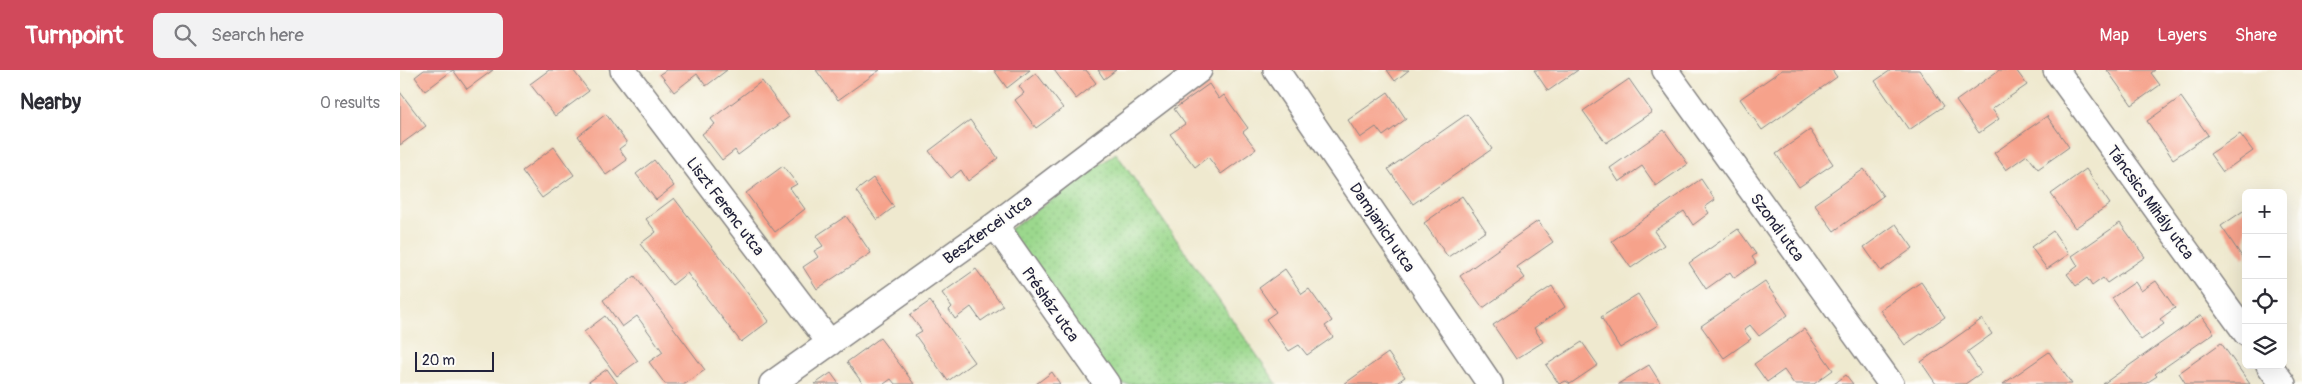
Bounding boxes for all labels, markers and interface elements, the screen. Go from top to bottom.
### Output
search box [153,13,503,58]
text: Turnpoint [25,21,123,50]
icon: search [171,21,199,49]
text: Search here [211,23,304,47]
text: Map [2100,24,2129,47]
text: Layers [2157,24,2207,47]
text: Share [2235,24,2277,47]
text: Nearby [20,89,81,116]
text: 0 results [320,93,380,113]
street label: Táncsics Mihály utca [2102,142,2198,263]
street label: Liszt Ferenc utca [682,153,769,260]
street label: Damjanich utca [1345,179,1419,276]
map controls [2242,189,2287,369]
button: + [2242,189,2287,234]
street label: Szondi utca [1746,190,1809,266]
street label: Besztercei utca [939,191,1036,269]
button: − [2242,234,2287,279]
street label: Présház utca [1017,263,1083,346]
button: locate [2242,279,2287,324]
button: layers [2242,324,2287,369]
scale bar [415,349,494,372]
text: 20 m [422,352,455,369]

